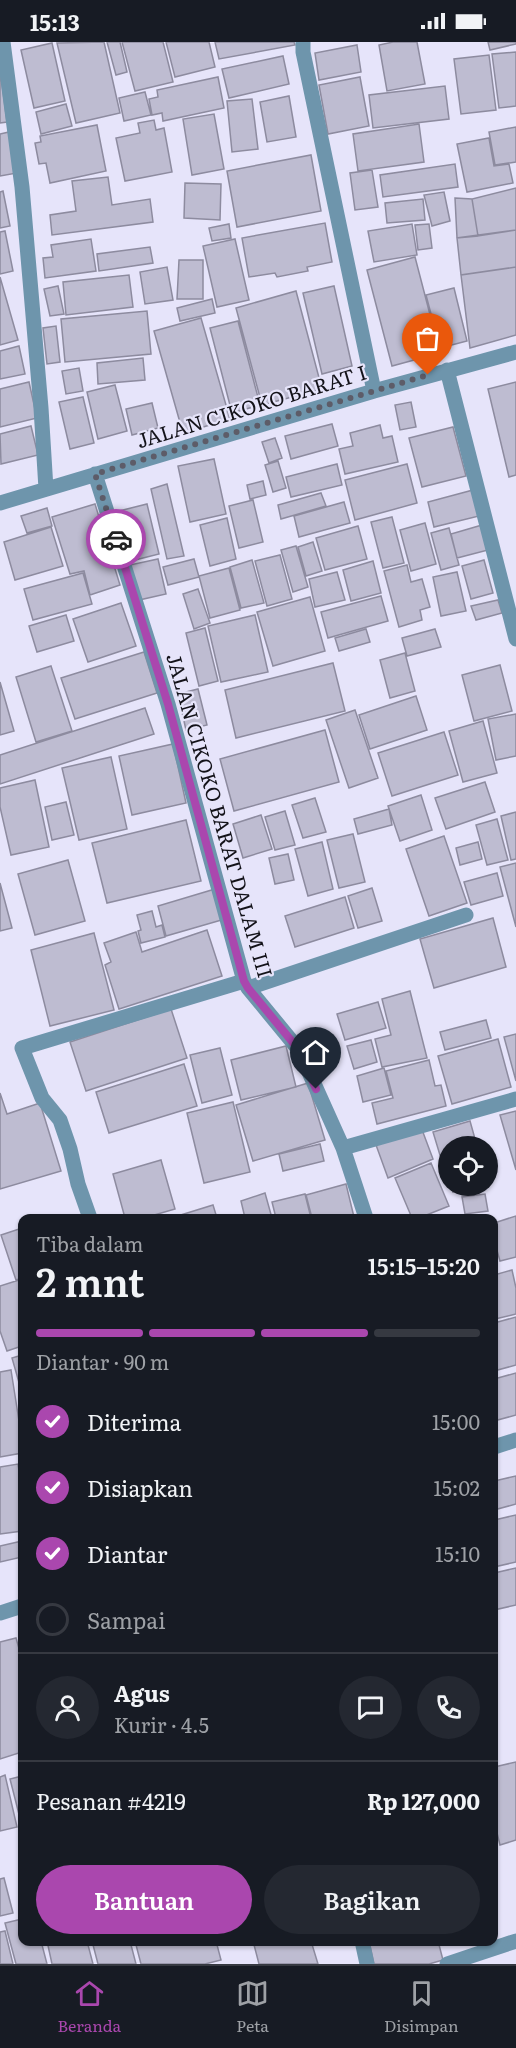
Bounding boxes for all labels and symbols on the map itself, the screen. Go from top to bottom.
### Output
pin [402,313,453,375]
street label: JALAN CIKOKO BARAT I [132,356,370,454]
courier [86,509,146,569]
street label: JALAN CIKOKO BARAT DALAM III [160,649,282,981]
pin [290,1027,341,1089]

